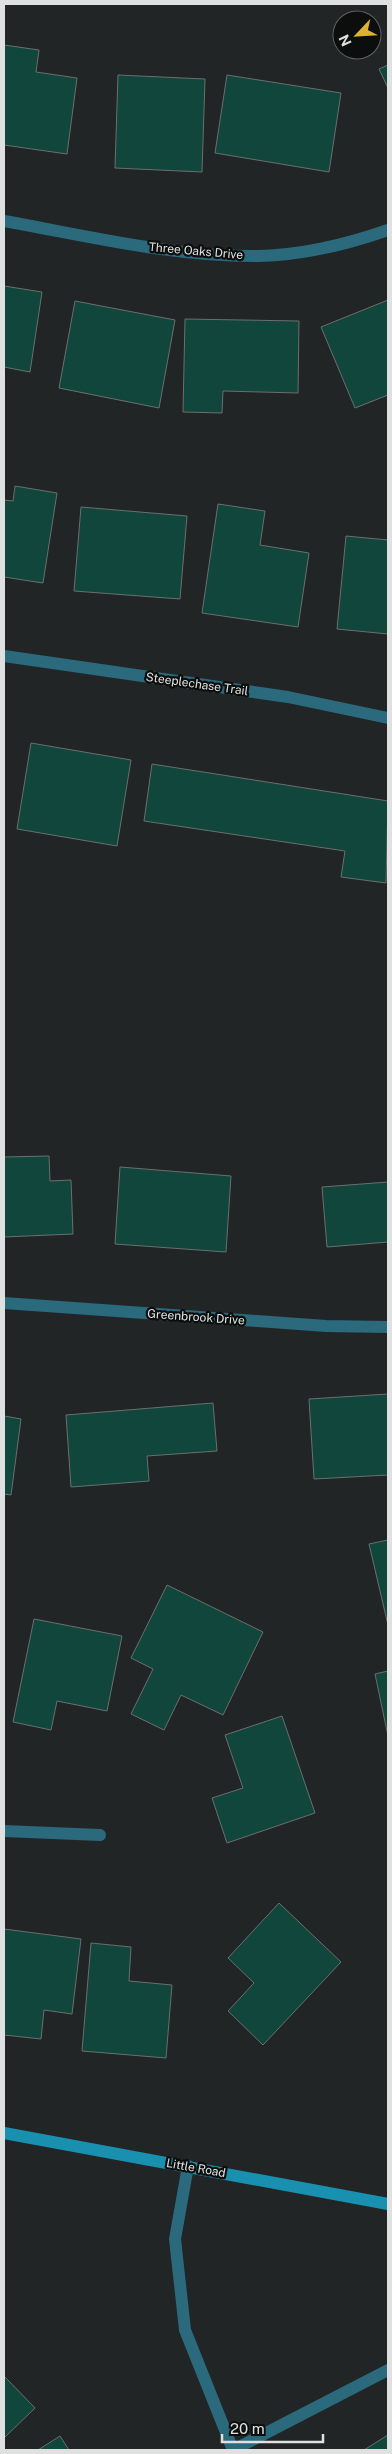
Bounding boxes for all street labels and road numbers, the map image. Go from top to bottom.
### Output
street label: Three Oaks Drive [148,240,244,262]
street label: Steeplechase Trail [145,670,249,698]
street label: Greenbrook Drive [147,1307,245,1327]
street label: Little Road [165,2156,227,2180]

